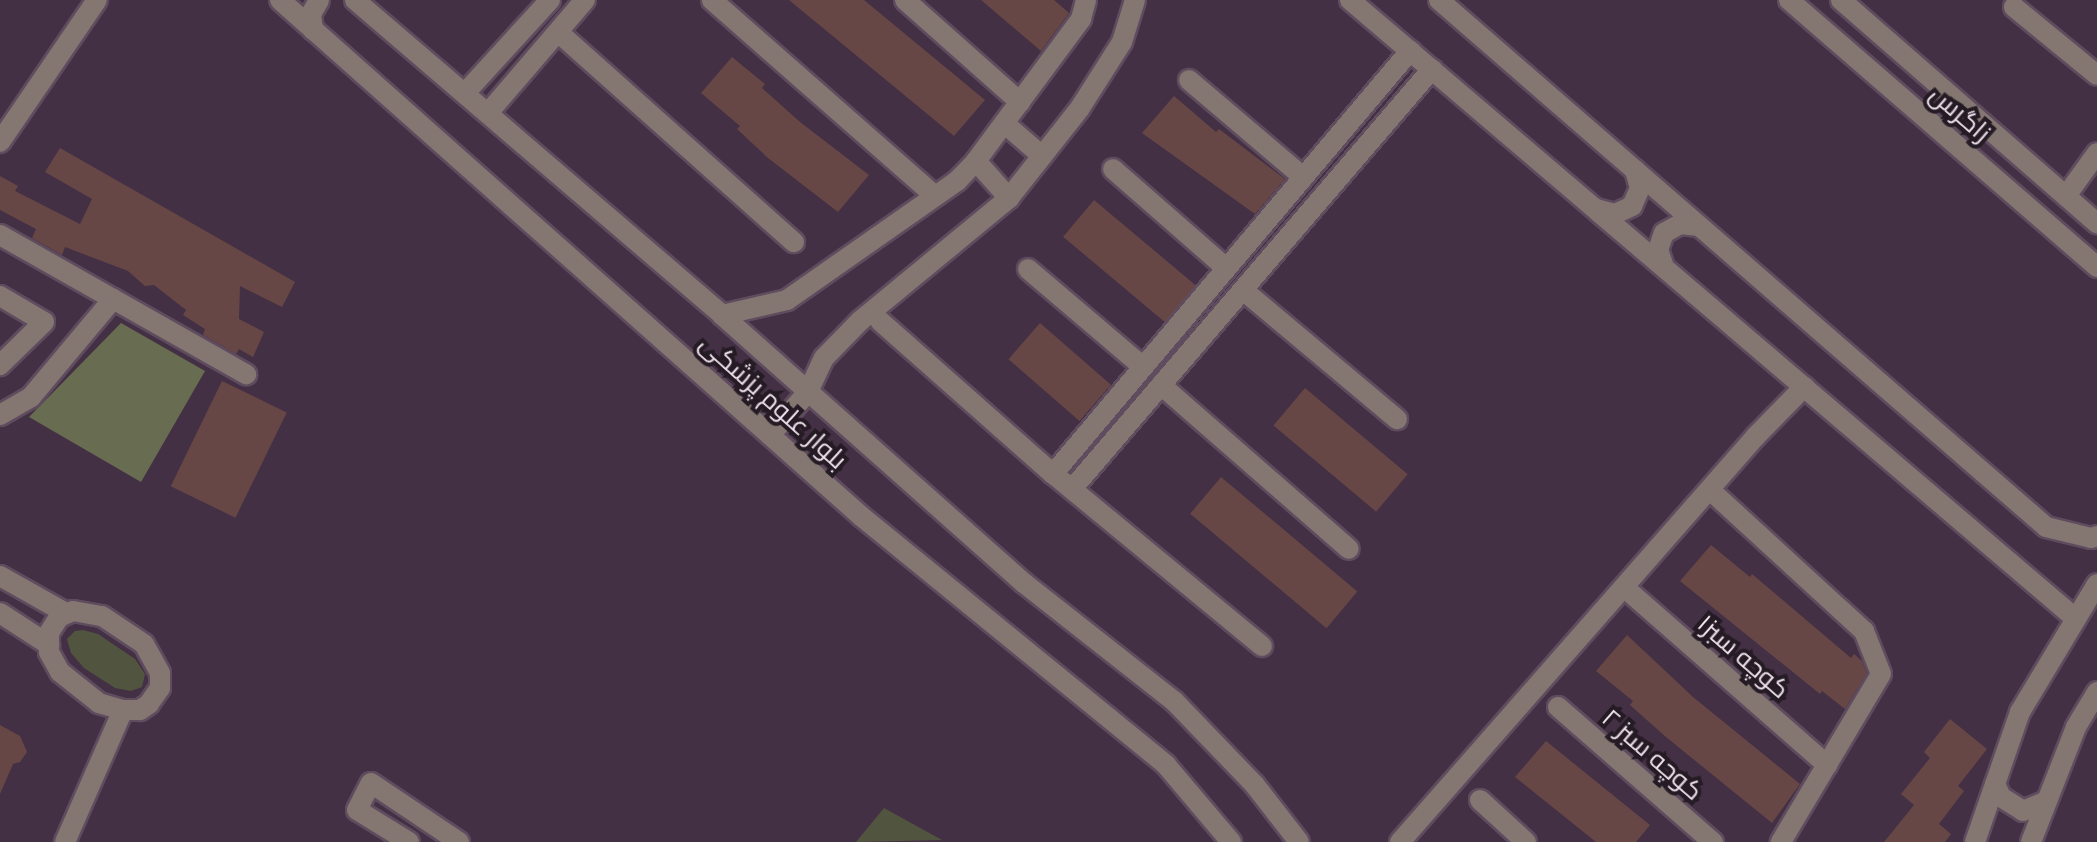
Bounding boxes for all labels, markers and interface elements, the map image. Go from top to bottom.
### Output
street label: زاگرس [1923,79,1997,149]
street label: بلوار علوم پزشکی [693,328,853,476]
street label: کوچه سبز۱ [1691,609,1795,705]
street label: کوچه سبز ۲ [1595,703,1709,807]

